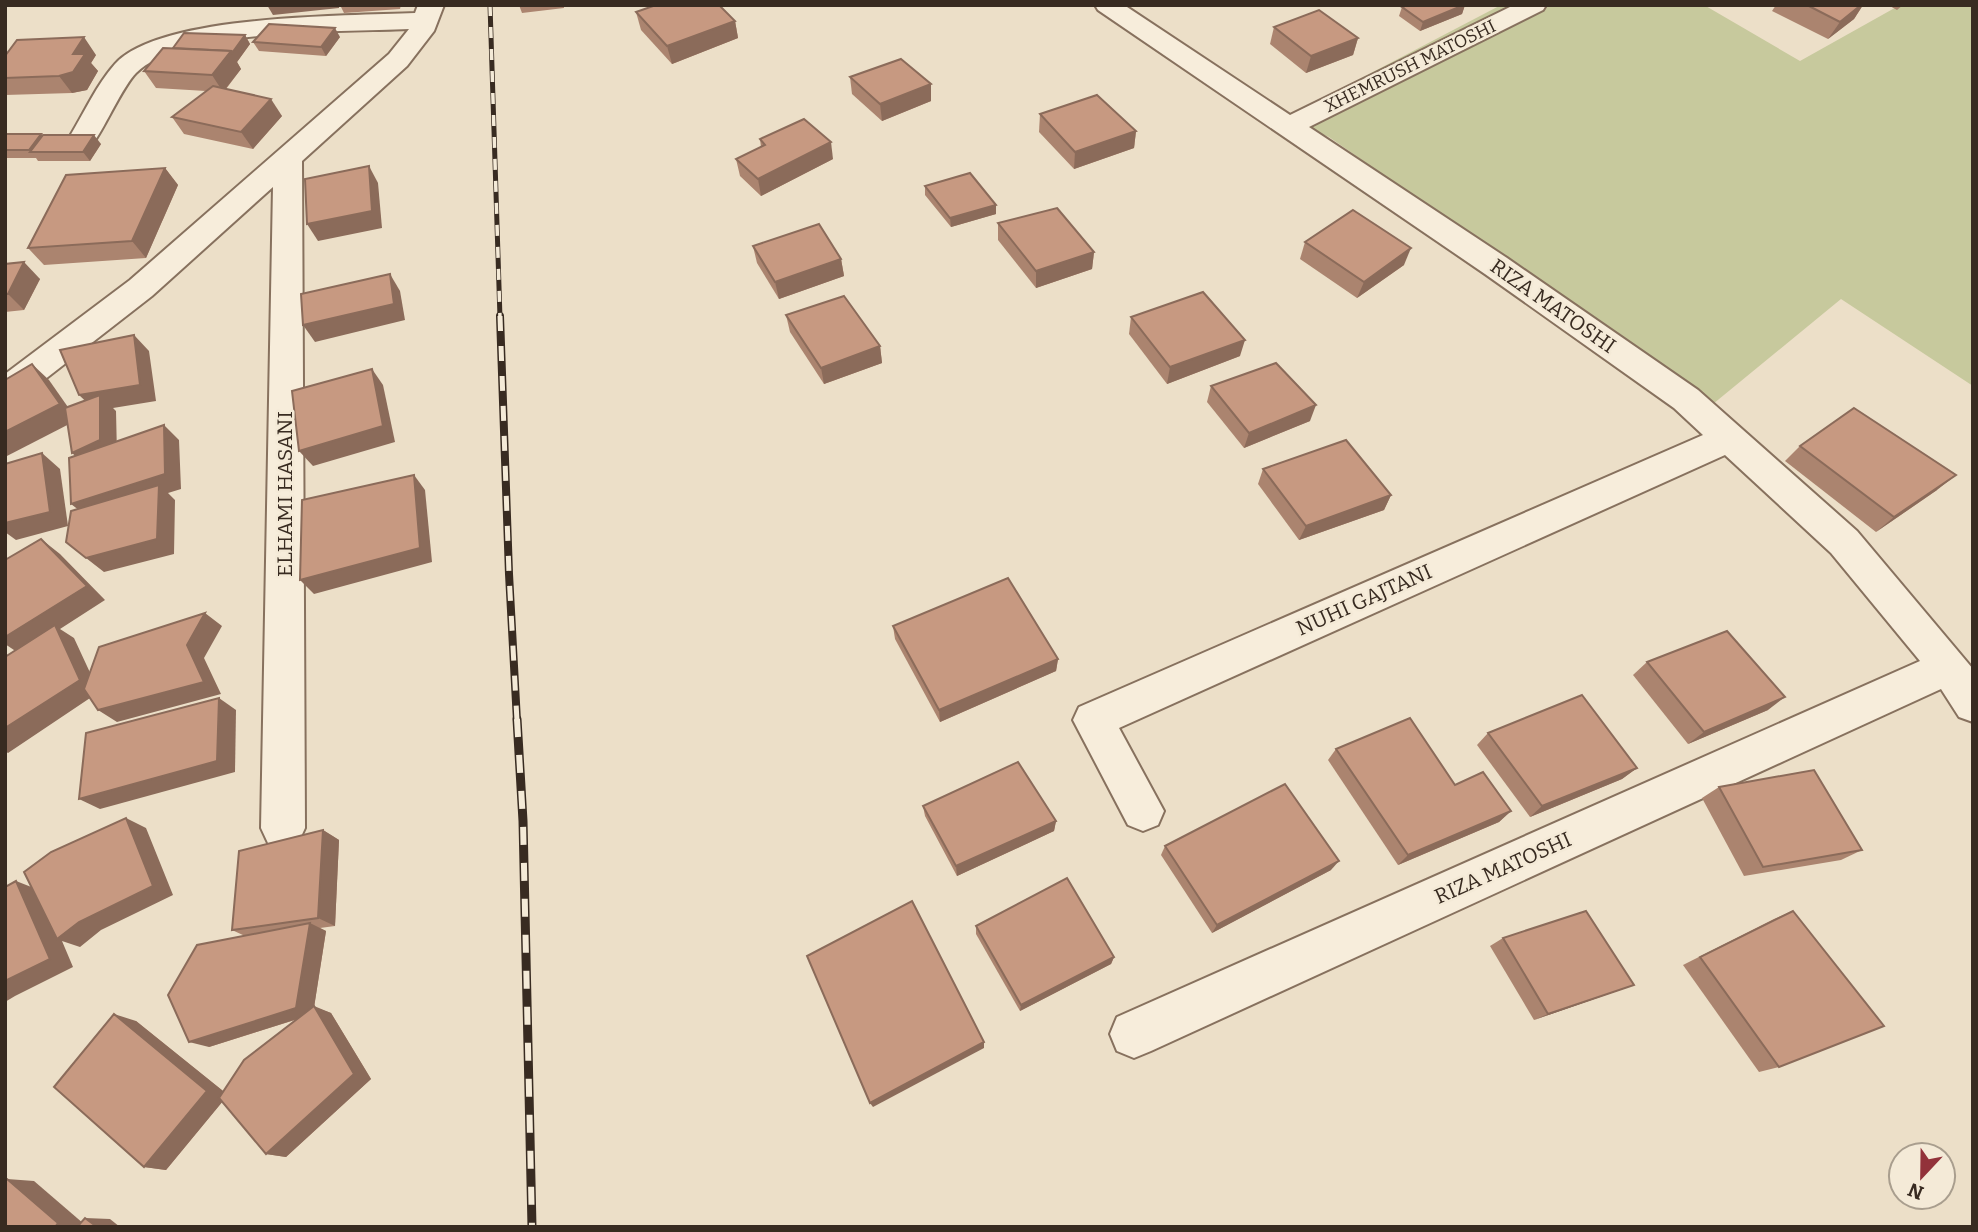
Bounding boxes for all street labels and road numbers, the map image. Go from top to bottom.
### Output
street label: XHEMRUSH MATOSHI [1321,15,1499,117]
street label: RIZA MATOSHI [1485,253,1621,359]
street label: ELHAMI HASANI [272,411,298,577]
street label: NUHI GAJTANI [1292,558,1436,642]
street label: RIZA MATOSHI [1430,826,1576,910]

